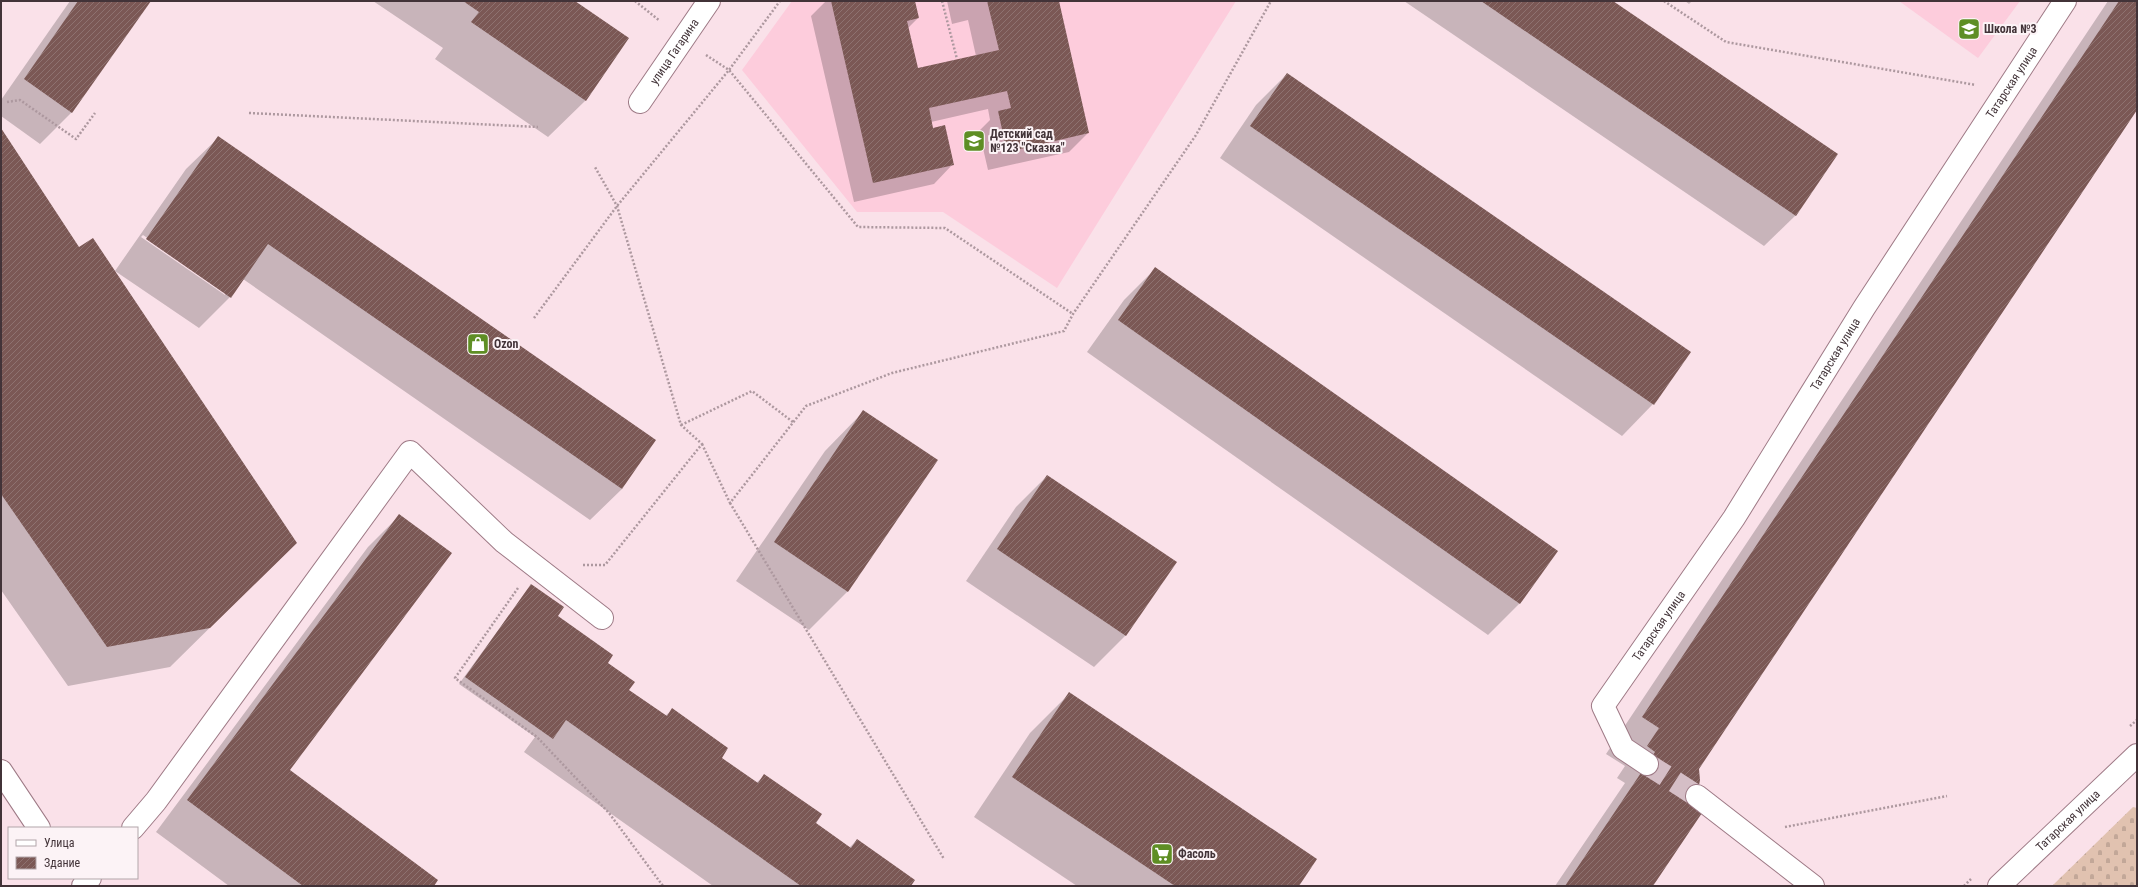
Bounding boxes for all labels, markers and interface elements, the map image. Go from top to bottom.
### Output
street label: улица Гагарина [647,16,702,87]
school or university icon: Школа №3 [1956,16,1982,42]
place label: Школа №3 [1984,22,2037,36]
street label: Татарская улица [1983,44,2040,121]
place label: Детский сад №123 "Сказка" [990,127,1065,155]
school or university icon: Детский сад №123 "Сказка" [961,128,987,154]
street label: Татарская улица [1808,315,1863,393]
shop icon: Ozon [465,331,491,357]
place label: Ozon [494,337,519,351]
street label: Татарская улица [1629,588,1688,664]
street label: Татарская улица [2033,787,2103,854]
legend [8,827,138,879]
text: Улица [44,836,75,850]
supermarket icon: Фасоль [1149,841,1175,867]
place label: Фасоль [1178,847,1216,861]
text: Здание [44,856,81,870]

